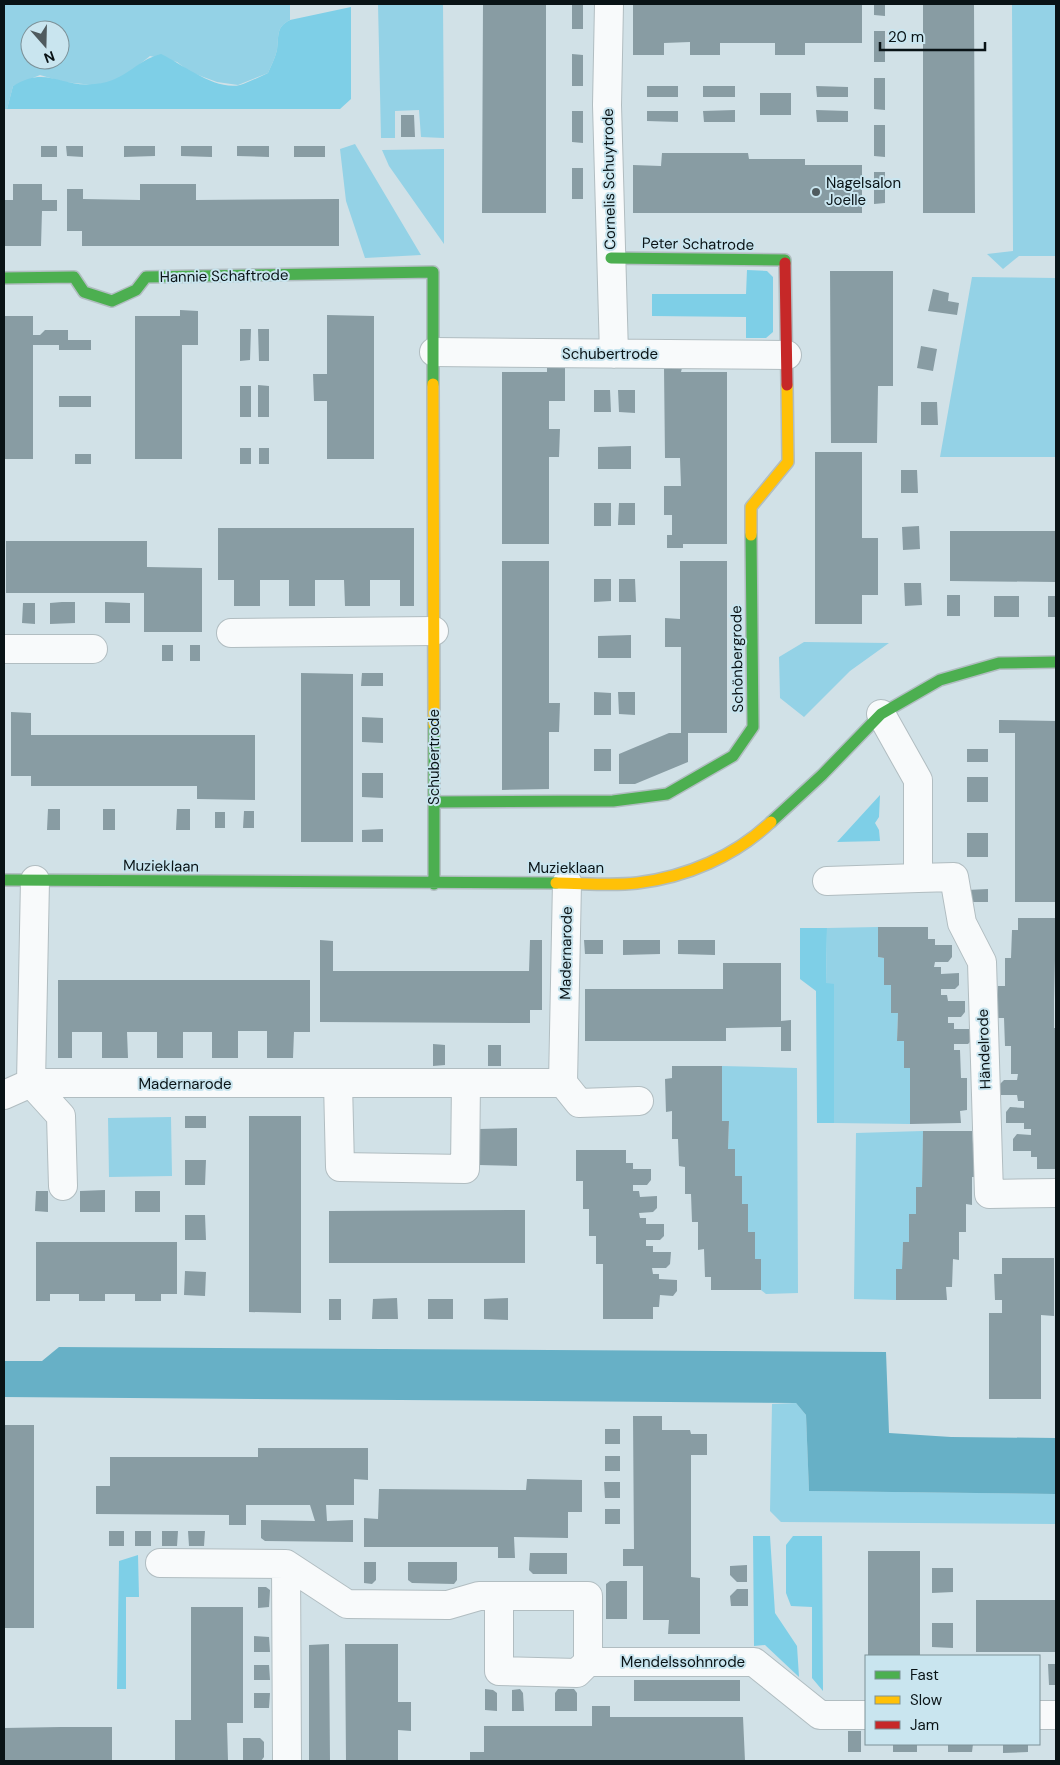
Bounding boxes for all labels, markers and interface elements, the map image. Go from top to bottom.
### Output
north arrow [20,20,70,70]
scale bar [880,20,985,52]
text: 20 m [888,27,924,47]
text: N [42,47,57,67]
street label: Cornelis Schuytrode [598,108,620,250]
place label: Nagelsalon Joelle [826,173,901,210]
marker: Nagelsalon Joelle [810,186,822,198]
street label: Peter Schatrode [642,233,754,255]
street label: Hannie Schaftrode [159,265,289,287]
street label: Schubertrode [562,344,658,364]
street label: Schönbergrode [726,605,748,713]
street label: Schubertrode [424,709,444,805]
street label: Muzieklaan [123,855,199,877]
street label: Muzieklaan [528,858,604,878]
street label: Madernarode [555,906,577,1000]
street label: Händelrode [973,1009,995,1089]
street label: Madernarode [138,1074,232,1094]
street label: Mendelssohnrode [621,1652,745,1672]
legend [865,1655,1040,1745]
text: Fast [910,1665,939,1685]
text: Slow [910,1690,943,1710]
text: Jam [910,1715,939,1735]

